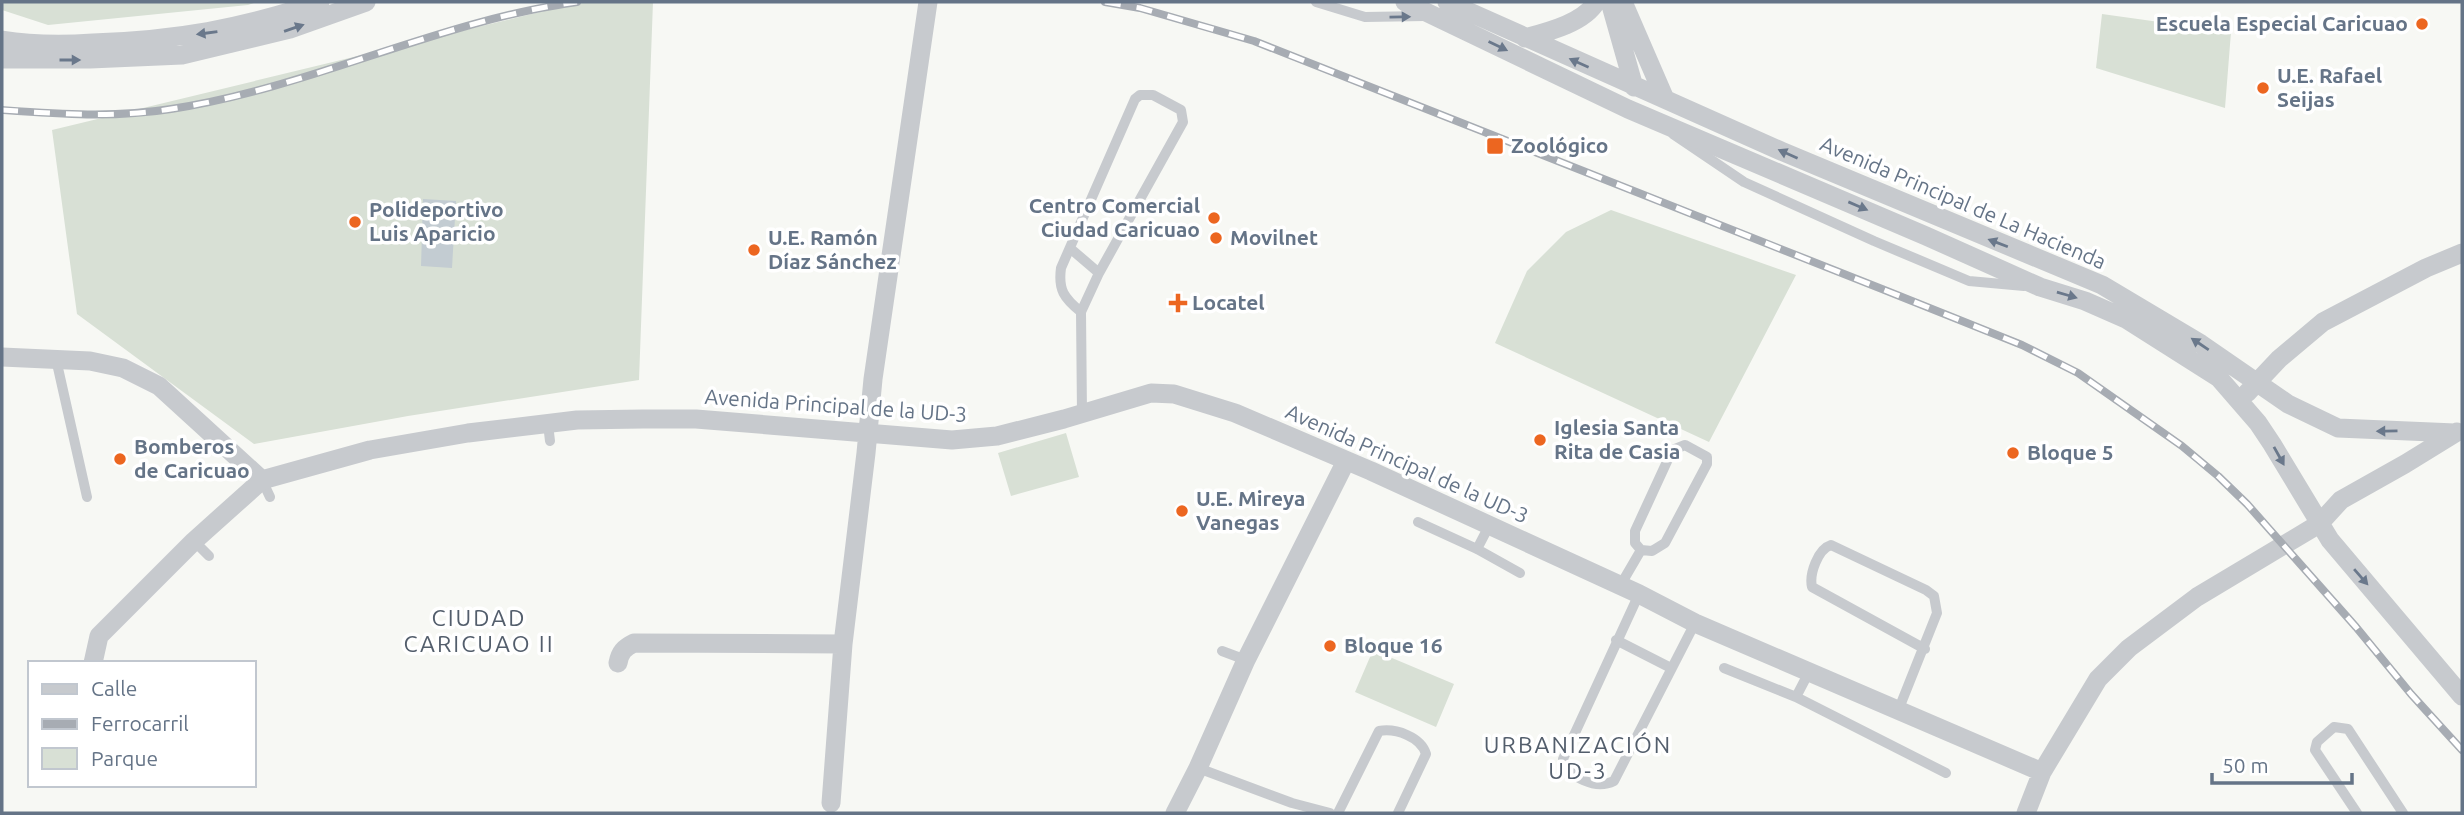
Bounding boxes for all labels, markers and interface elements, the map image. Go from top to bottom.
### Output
one-way arrow [1390,11,1412,23]
place label: Escuela Especial Caricuao [2156,11,2408,35]
marker: Escuela Especial Caricuao [2414,16,2430,32]
one-way arrow [283,22,304,33]
one-way arrow [196,28,218,39]
one-way arrow [1488,40,1508,52]
one-way arrow [59,54,81,65]
one-way arrow [1569,57,1589,69]
place label: U.E. Rafael Seijas [2277,63,2382,111]
marker: U.E. Rafael Seijas [2255,80,2271,96]
street label: Avenida Principal de La Hacienda [1817,131,2110,273]
place label: Zoológico [1511,133,1608,157]
marker: Zoológico [1485,136,1505,156]
one-way arrow [1777,149,1798,160]
place label: Centro Comercial Ciudad Caricuao [1029,193,1200,241]
place label: Polideportivo Luis Aparicio [369,197,504,245]
one-way arrow [1847,201,1868,212]
marker: Centro Comercial Ciudad Caricuao [1206,210,1222,226]
marker: Polideportivo Luis Aparicio [347,214,363,230]
place label: U.E. Ramón Díaz Sánchez [768,225,897,273]
place label: Movilnet [1230,225,1318,249]
marker: Movilnet [1208,230,1224,246]
one-way arrow [1987,237,2008,248]
marker: U.E. Ramón Díaz Sánchez [746,242,762,258]
place label: Locatel [1192,290,1265,314]
one-way arrow [2056,291,2077,301]
marker: Locatel [1170,295,1186,311]
one-way arrow [2190,338,2210,351]
street label: Avenida Principal de la UD-3 [704,384,968,426]
street label: Avenida Principal de la UD-3 [1282,399,1532,528]
place label: Iglesia Santa Rita de Casia [1554,415,1681,463]
one-way arrow [2376,425,2398,437]
marker: Iglesia Santa Rita de Casia [1532,432,1548,448]
place label: Bomberos de Caricuao [134,434,250,482]
place label: Bloque 5 [2027,440,2114,464]
marker: Bloque 5 [2005,445,2021,461]
one-way arrow [2273,447,2285,466]
marker: Bomberos de Caricuao [112,451,128,467]
place label: U.E. Mireya Vanegas [1196,486,1306,534]
marker: U.E. Mireya Vanegas [1174,503,1190,519]
one-way arrow [2353,568,2369,586]
district label: CIUDAD CARICUAO II [403,605,555,656]
place label: Bloque 16 [1344,633,1443,657]
marker: Bloque 16 [1322,638,1338,654]
legend [28,661,256,787]
text: Calle [91,676,137,700]
text: Ferrocarril [91,711,189,735]
district label: URBANIZACIÓN UD-3 [1484,731,1672,783]
scale bar [2212,742,2352,786]
text: Parque [91,746,158,770]
text: 50 m [2222,753,2269,777]

